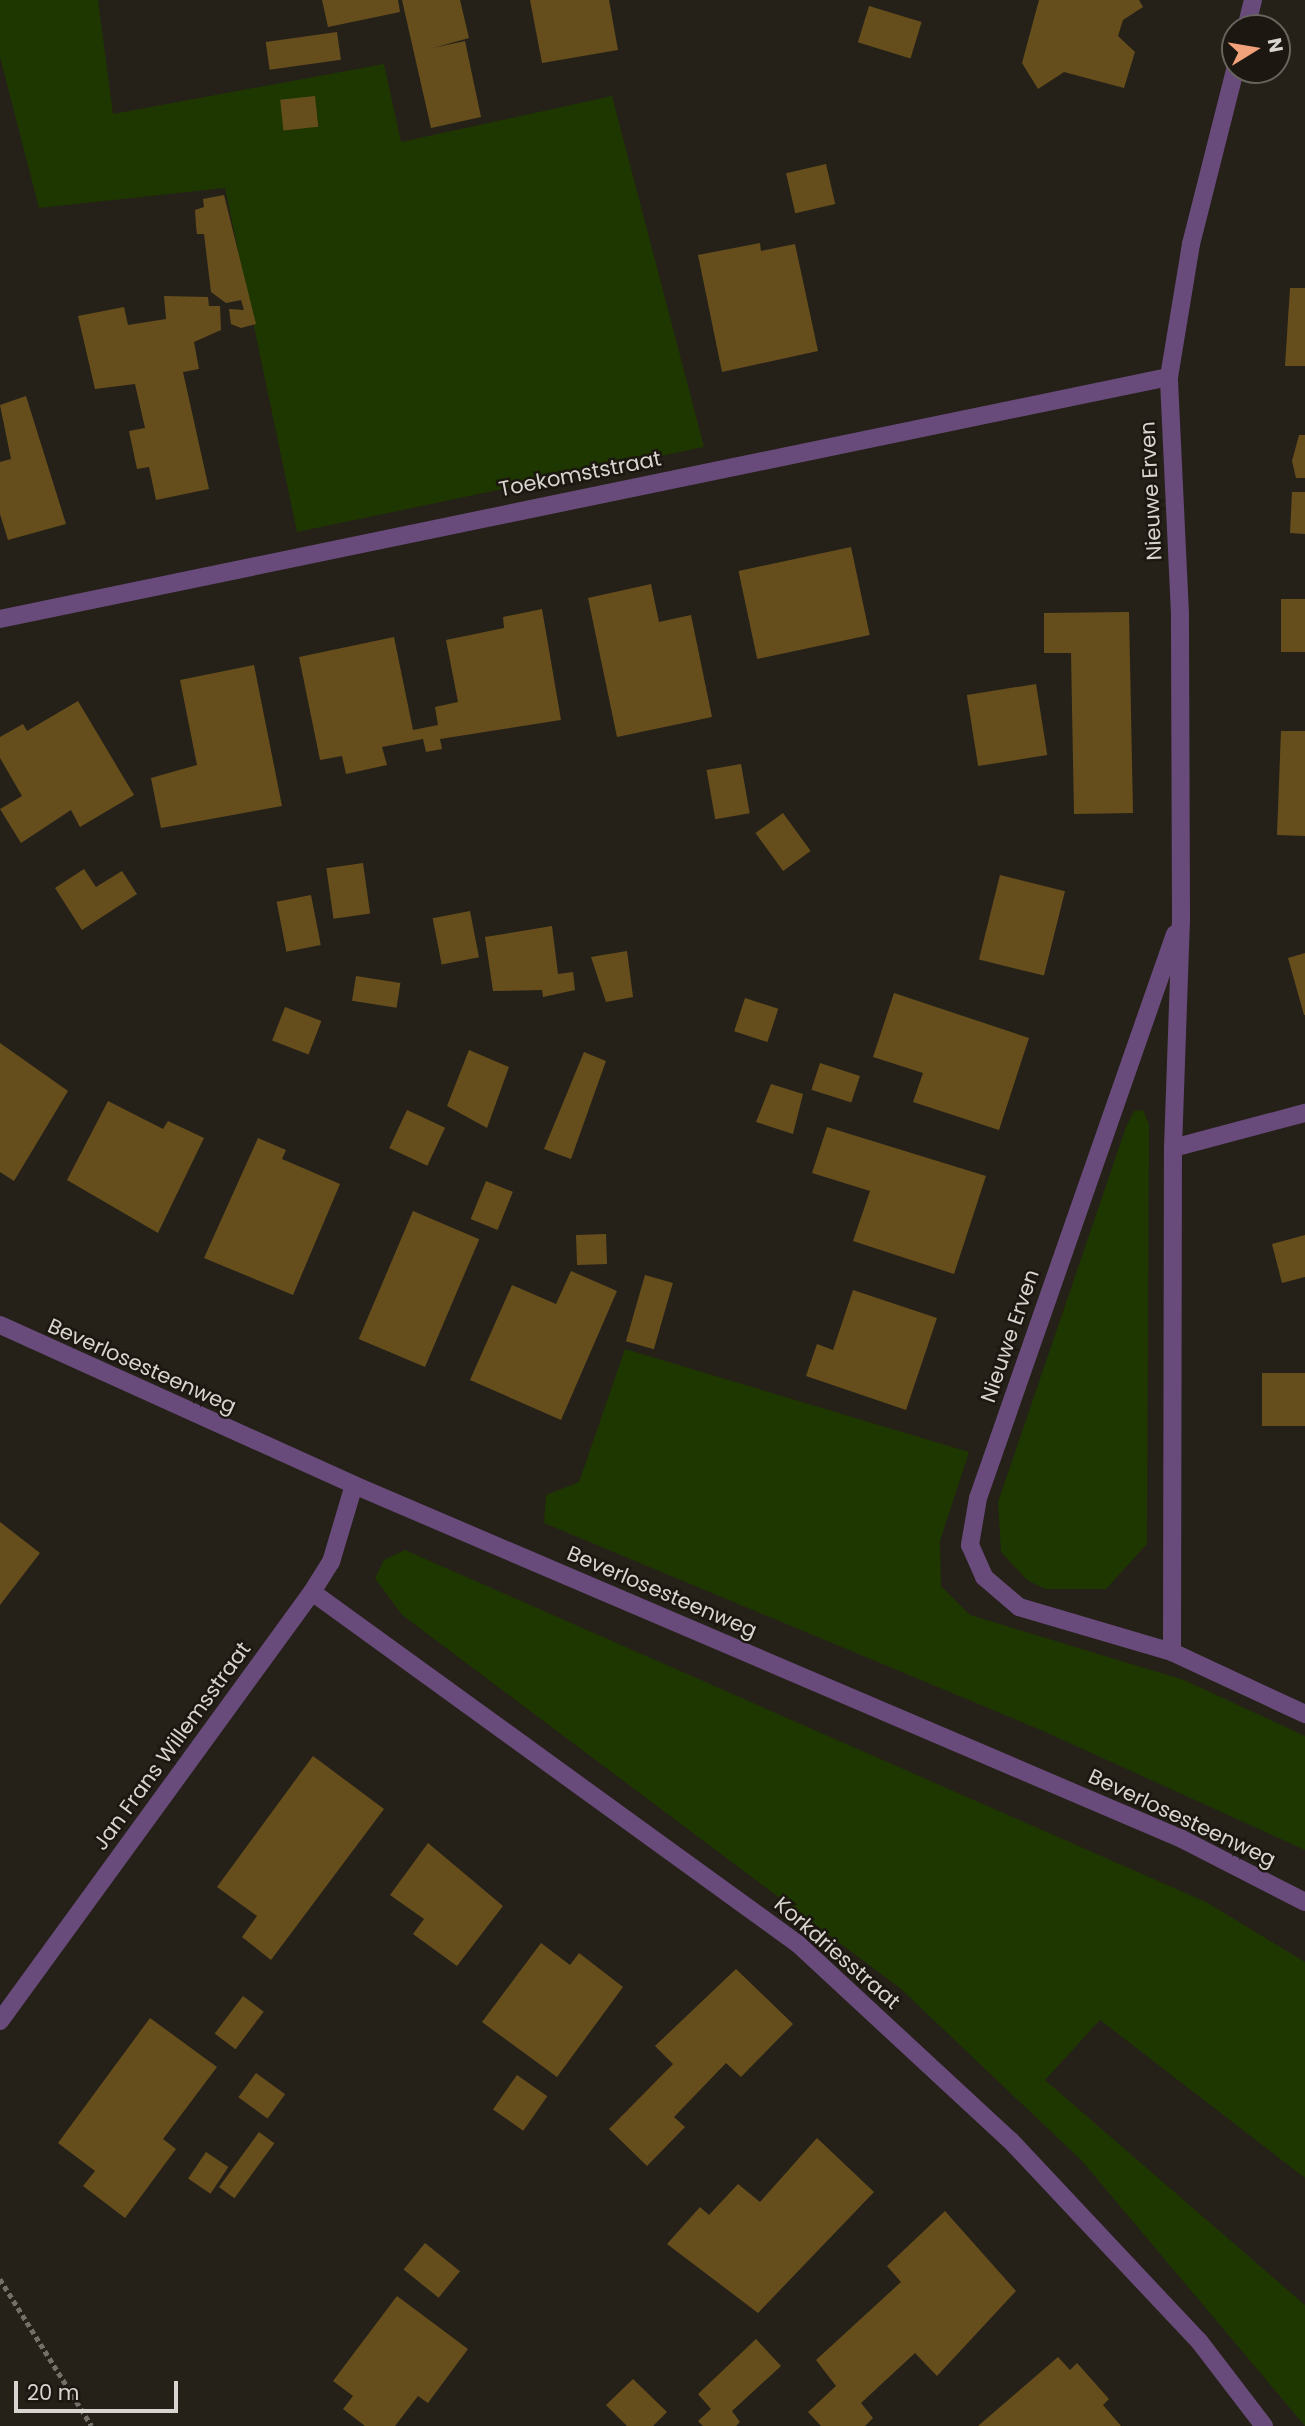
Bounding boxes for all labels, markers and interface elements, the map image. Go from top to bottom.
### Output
north arrow [1221,14,1291,84]
text: N [1261,36,1290,55]
street label: Nieuwe Erven [1135,421,1167,561]
street label: Toekomststraat [497,446,663,502]
street label: Nieuwe Erven [975,1266,1045,1406]
street label: Beverlosesteenweg [44,1313,240,1419]
street label: Beverlosesteenweg [563,1541,761,1643]
street label: Jan Frans Willemsstraat [88,1637,256,1855]
street label: Beverlosesteenweg [1084,1764,1280,1872]
street label: Korkdriesstraat [769,1892,905,2014]
scale bar [18,2366,182,2410]
text: 20 m [27,2378,80,2407]

